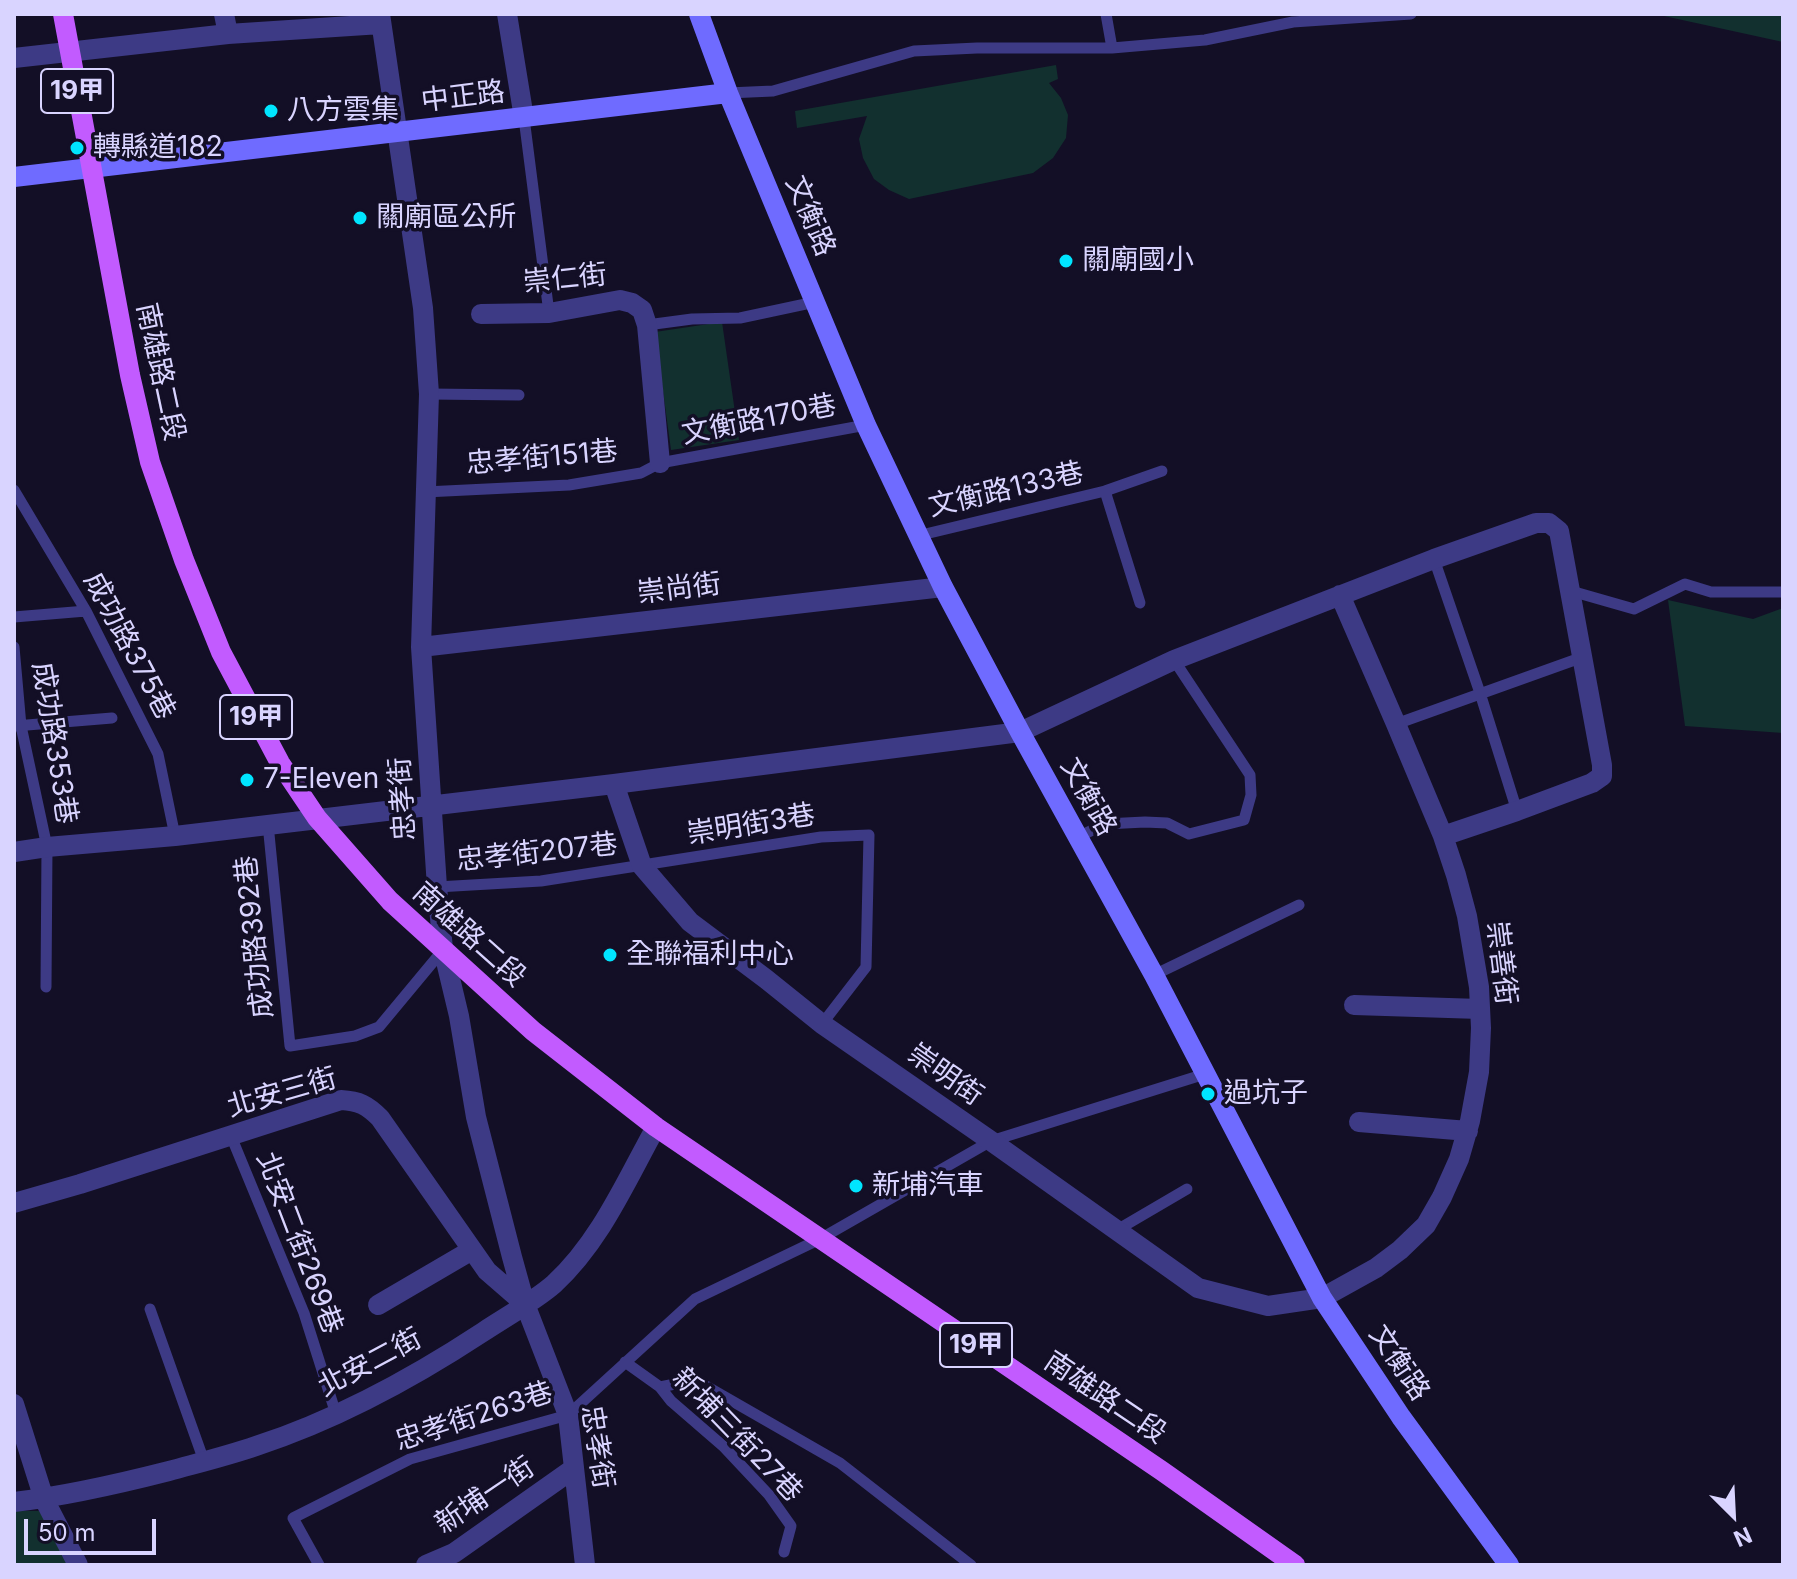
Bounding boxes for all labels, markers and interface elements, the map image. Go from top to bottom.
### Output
road number: 19甲 [41,69,113,113]
street label: 中正路 [419,75,507,119]
place label: 八方雲集 [287,94,399,128]
marker: 八方雲集 [262,102,280,120]
place label: 轉縣道182 [93,131,223,165]
marker: 轉縣道182 [68,139,86,157]
street label: 文衡路 [778,171,842,261]
place label: 關廟區公所 [376,201,516,235]
marker: 關廟區公所 [351,209,369,227]
place label: 關廟國小 [1082,244,1194,278]
marker: 關廟國小 [1057,252,1075,270]
street label: 崇仁街 [521,258,609,300]
street label: 南雄路二段 [129,300,191,444]
street label: 文衡路170巷 [679,389,839,451]
street label: 忠孝街151巷 [465,435,619,481]
street label: 文衡路133巷 [925,456,1087,524]
street label: 成功路375巷 [76,567,182,725]
street label: 崇尚街 [635,567,723,611]
street label: 成功路353巷 [25,660,83,826]
road number: 19甲 [220,695,292,739]
street label: 文衡路 [1053,752,1123,842]
street label: 忠孝街 [383,756,423,842]
place label: 7-Eleven [263,763,379,797]
marker: 7-Eleven [238,771,256,789]
street label: 崇明街3巷 [685,798,817,852]
street label: 忠孝街207巷 [455,828,619,878]
street label: 成功路392巷 [230,854,280,1020]
street label: 南雄路二段 [406,876,532,994]
street label: 崇善街 [1479,919,1523,1007]
place label: 全聯福利中心 [626,938,794,972]
marker: 全聯福利中心 [601,946,619,964]
street label: 崇明街 [901,1037,989,1113]
street label: 北安三街 [224,1061,340,1125]
place label: 過坑子 [1224,1077,1308,1111]
marker: 過坑子 [1199,1085,1217,1103]
street label: 北安二街269巷 [249,1147,349,1339]
place label: 新埔汽車 [872,1169,984,1203]
marker: 新埔汽車 [847,1177,865,1195]
street label: 文衡路 [1362,1319,1436,1407]
street label: 北安二街 [313,1322,427,1404]
road number: 19甲 [940,1323,1012,1367]
street label: 南雄路二段 [1038,1345,1172,1451]
street label: 新埔三街27巷 [665,1361,809,1509]
street label: 忠孝街263巷 [391,1376,557,1458]
street label: 忠孝街 [574,1403,620,1491]
street label: 新埔一街 [429,1451,541,1541]
north arrow [1693,1475,1773,1555]
scale bar [28,1503,160,1553]
text: 50 m [38,1518,96,1547]
text: N [1730,1522,1756,1552]

